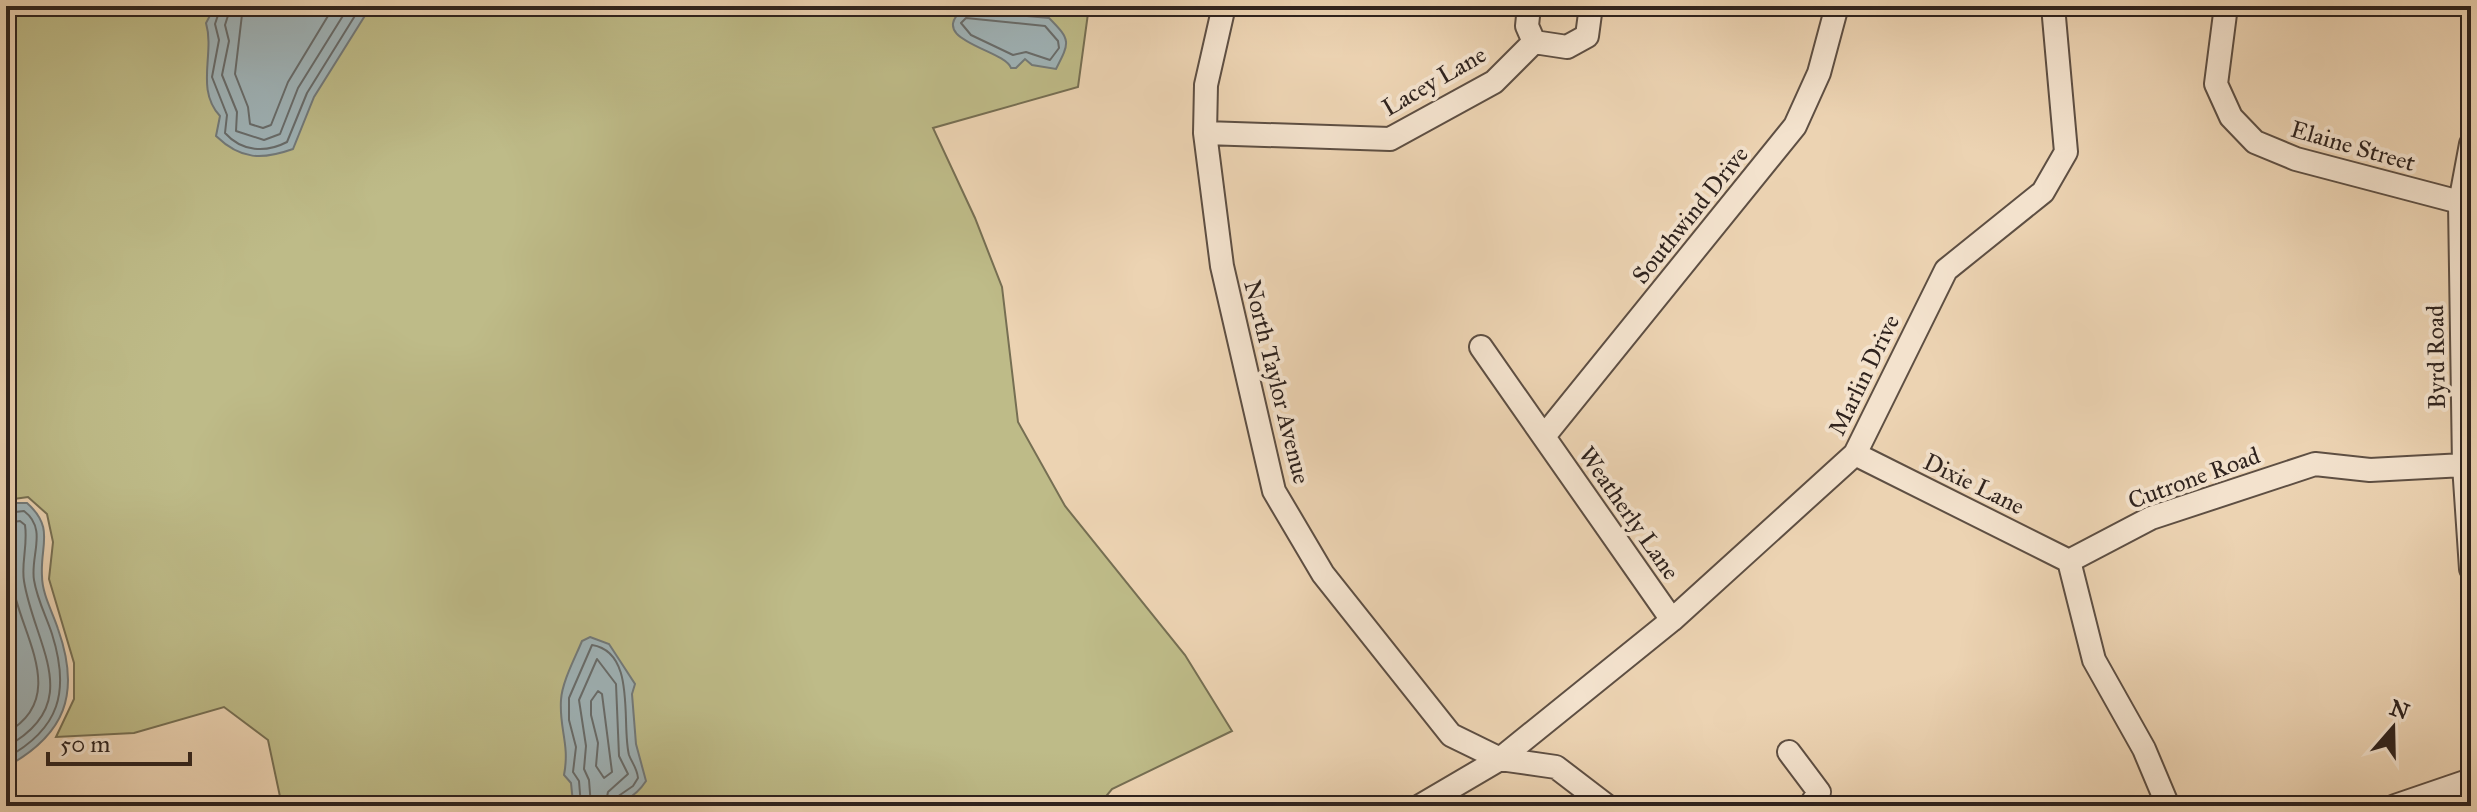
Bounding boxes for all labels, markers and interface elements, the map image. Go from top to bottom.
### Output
street label: Lacey Lane [1377,39,1491,123]
street label: Elaine Street [2287,114,2419,178]
street label: Southwind Drive [1625,140,1755,290]
street label: North Taylor Avenue [1237,277,1317,487]
street label: Byrd Road [2420,305,2452,409]
street label: Marlin Drive [1822,310,1906,440]
street label: Cutrone Road [2124,440,2264,516]
street label: Weatherly Lane [1572,441,1686,585]
street label: Dixie Lane [1919,447,2029,521]
north arrow [2353,688,2433,768]
text: N [2386,694,2413,726]
scale bar [48,716,190,766]
text: 50 m [60,729,110,759]

